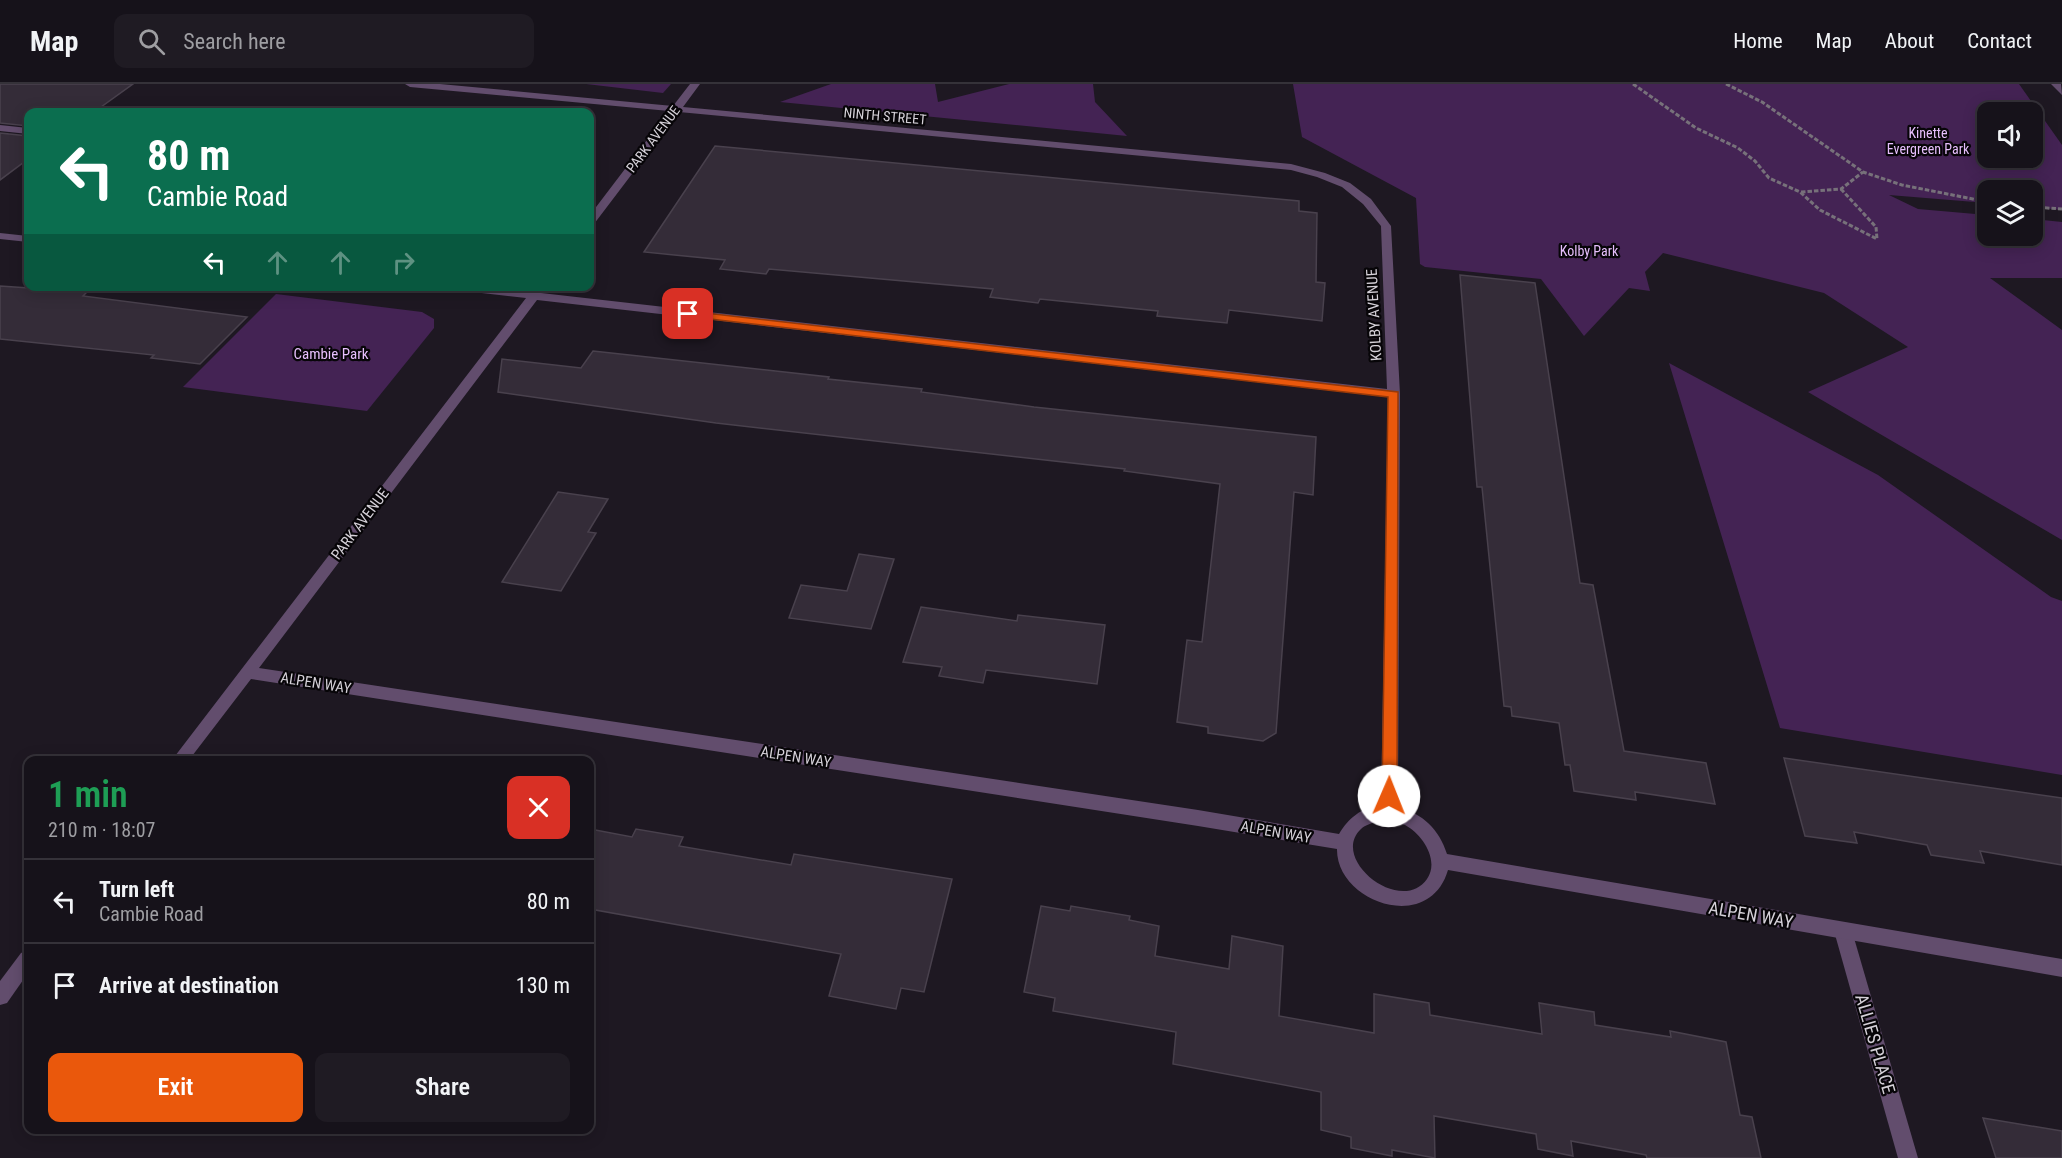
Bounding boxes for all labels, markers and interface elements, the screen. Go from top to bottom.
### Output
search box [114,14,534,68]
text: Map [30,25,78,58]
icon: search [135,25,168,58]
text: Search here [183,29,286,54]
text: Home [1733,29,1783,53]
text: Map [1816,29,1852,53]
text: About [1885,29,1934,53]
text: Contact [1967,29,2032,53]
map controls [1977,102,2043,246]
button: sound [1977,102,2043,168]
street label: PARK AVENUE [623,103,683,175]
street label: NINTH STREET [843,104,927,128]
park label: Kinette Evergreen Park [1887,125,1970,157]
text: 80 m [147,131,230,180]
icon: left [48,132,126,210]
button: layers [1977,180,2043,246]
text: Cambie Road [147,181,288,213]
park label: Kolby Park [1560,243,1619,259]
icon: left [198,246,231,279]
icon: ahead [261,246,294,279]
icon: ahead [324,246,357,279]
icon: right [387,246,420,279]
street label: KOLBY AVENUE [1363,268,1385,362]
pin [662,288,713,339]
icon: arrive [671,297,704,330]
park label: Cambie Park [293,345,369,363]
street label: PARK AVENUE [327,485,393,563]
street label: ALPEN WAY [279,669,353,697]
street label: ALPEN WAY [759,743,833,771]
position arrow [1357,764,1421,828]
text: 1 min [48,774,128,816]
button: close [507,776,570,839]
street label: ALPEN WAY [1239,817,1313,847]
text: 210 m · 18:07 [48,818,155,842]
text: Turn left [99,877,174,902]
icon: left [48,885,81,918]
text: 80 m [527,889,570,914]
street label: ALPEN WAY [1707,897,1796,932]
text: Cambie Road [99,902,204,926]
icon: arrive [48,969,81,1002]
text: Arrive at destination [99,973,279,998]
text: 130 m [516,973,570,998]
street label: ALLIES PLACE [1851,992,1900,1096]
button: Exit [48,1053,303,1122]
button: Share [315,1053,570,1122]

